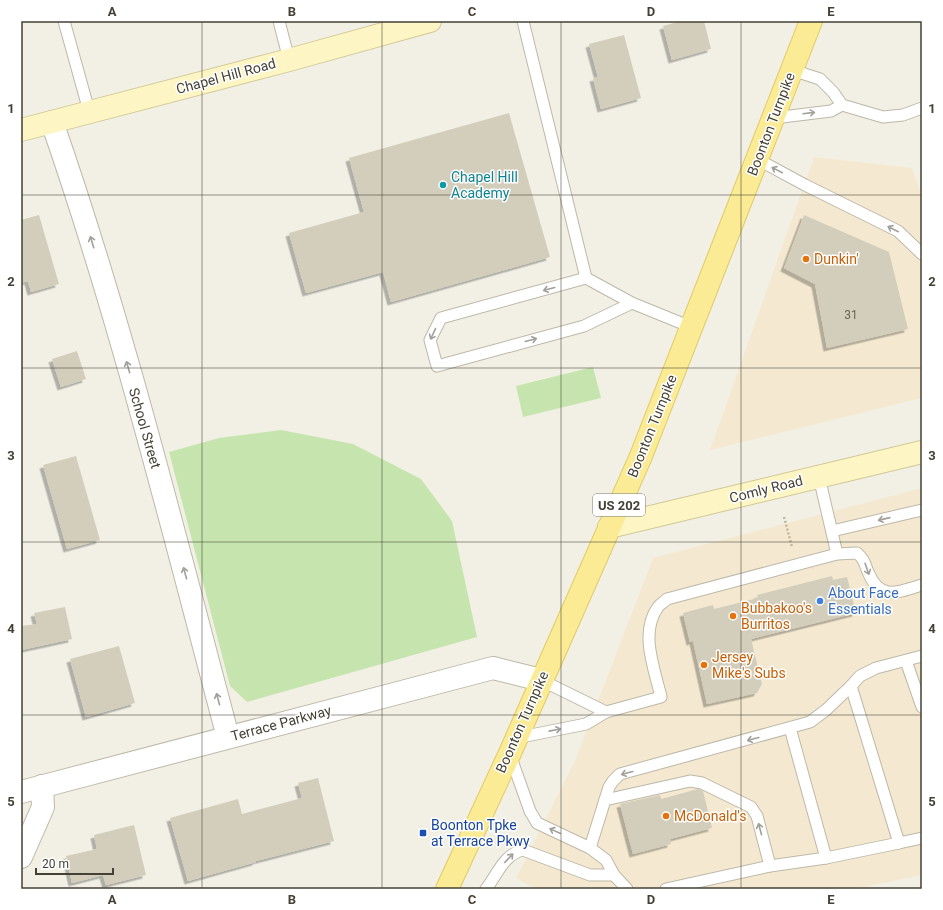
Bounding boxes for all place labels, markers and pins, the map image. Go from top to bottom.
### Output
place label: Chapel Hill Academy [451,169,518,201]
marker: Chapel Hill Academy [438,180,448,190]
place label: Dunkin' [814,251,859,267]
marker: Dunkin' [801,254,811,264]
place label: About Face Essentials [828,585,899,617]
marker: About Face Essentials [815,596,825,606]
place label: Bubbakoo's Burritos [741,600,812,632]
marker: Bubbakoo's Burritos [728,611,738,621]
place label: Jersey Mike's Subs [712,649,786,681]
marker: Jersey Mike's Subs [699,660,709,670]
place label: McDonald's [674,808,747,824]
marker: McDonald's [661,811,671,821]
place label: Boonton Tpke at Terrace Pkwy [431,817,530,849]
marker: Boonton Tpke at Terrace Pkwy [418,828,428,838]

